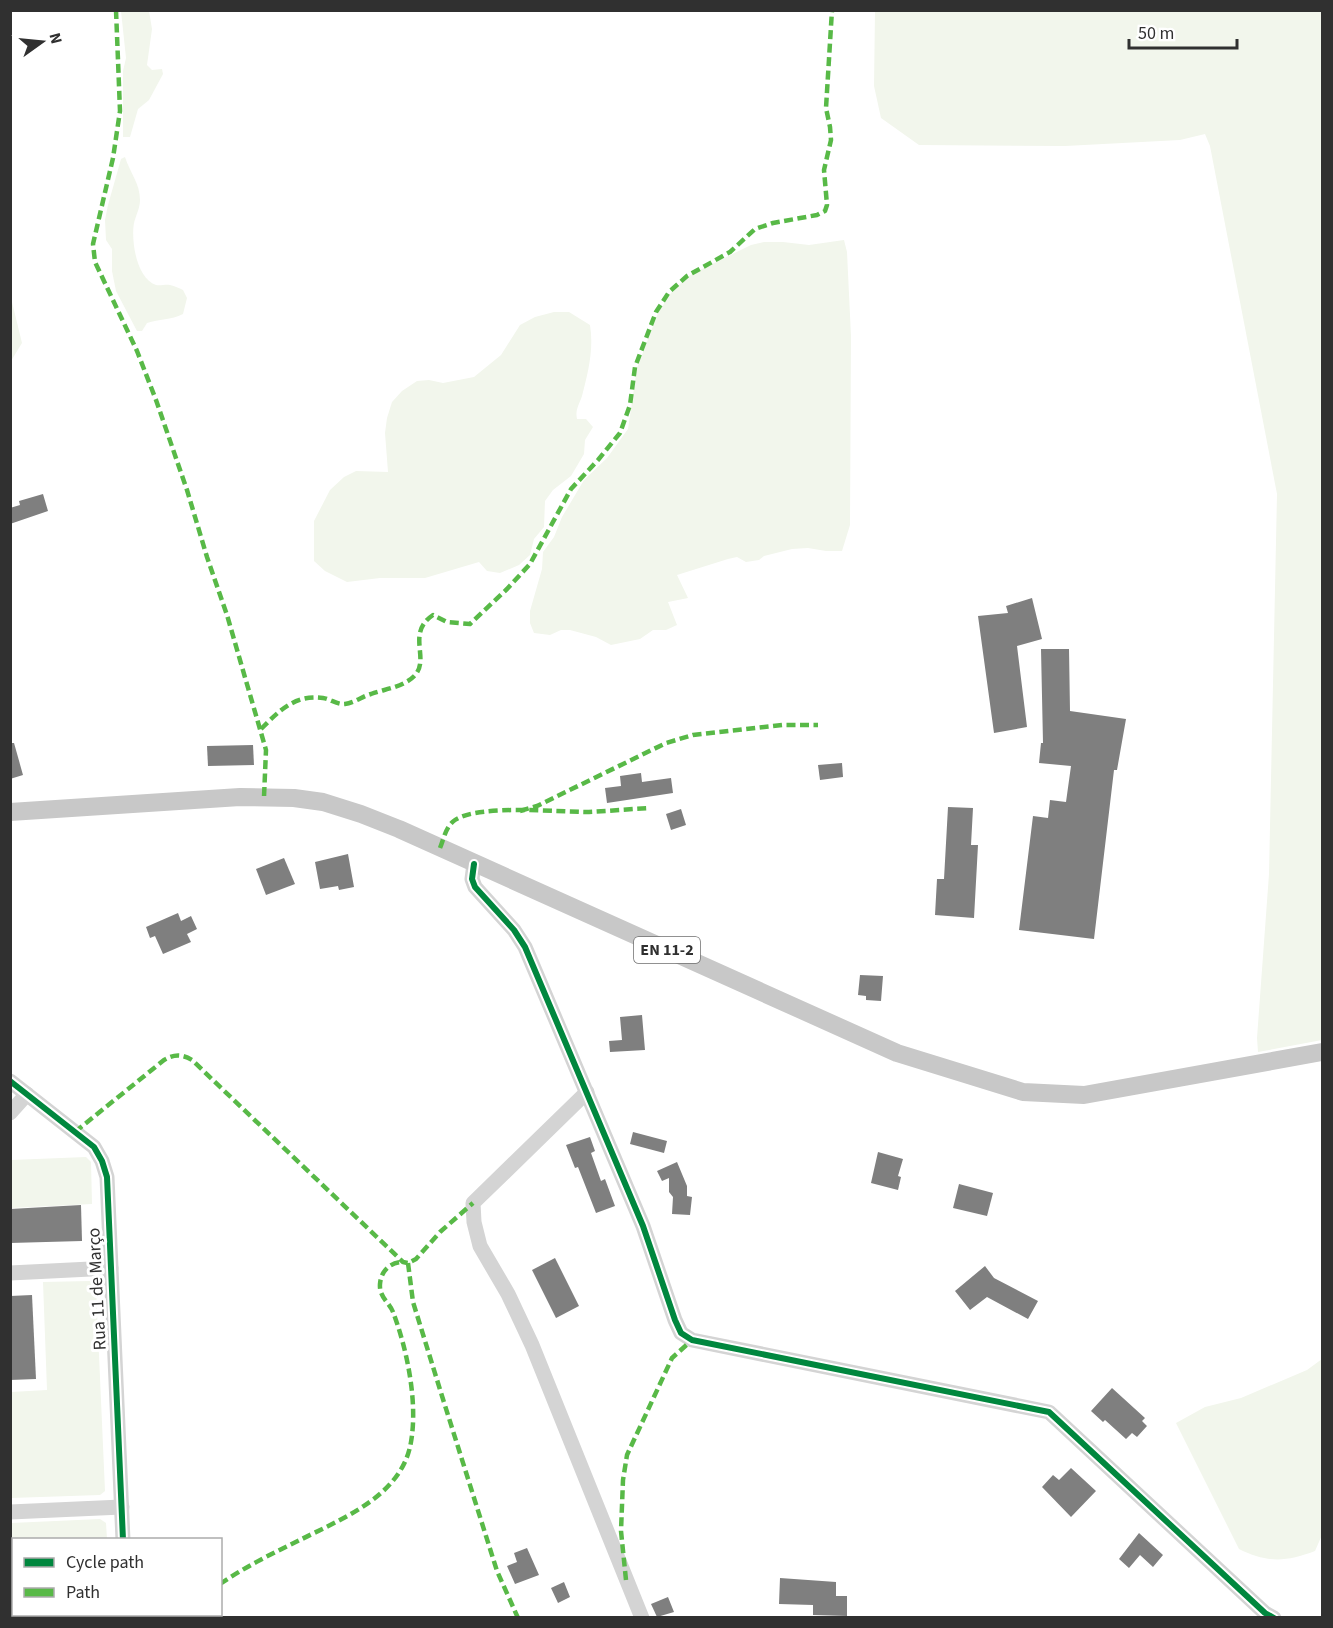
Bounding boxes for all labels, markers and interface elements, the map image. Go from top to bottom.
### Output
north arrow [12,12,72,72]
scale bar [1129,12,1237,50]
text: 50 m [1138,21,1174,46]
text: N [44,30,68,46]
road number: EN 11-2 [634,937,700,963]
street label: Rua 11 de Março [81,1227,113,1351]
legend [12,1538,222,1616]
text: Cycle path [66,1550,144,1575]
text: Path [66,1580,100,1605]

